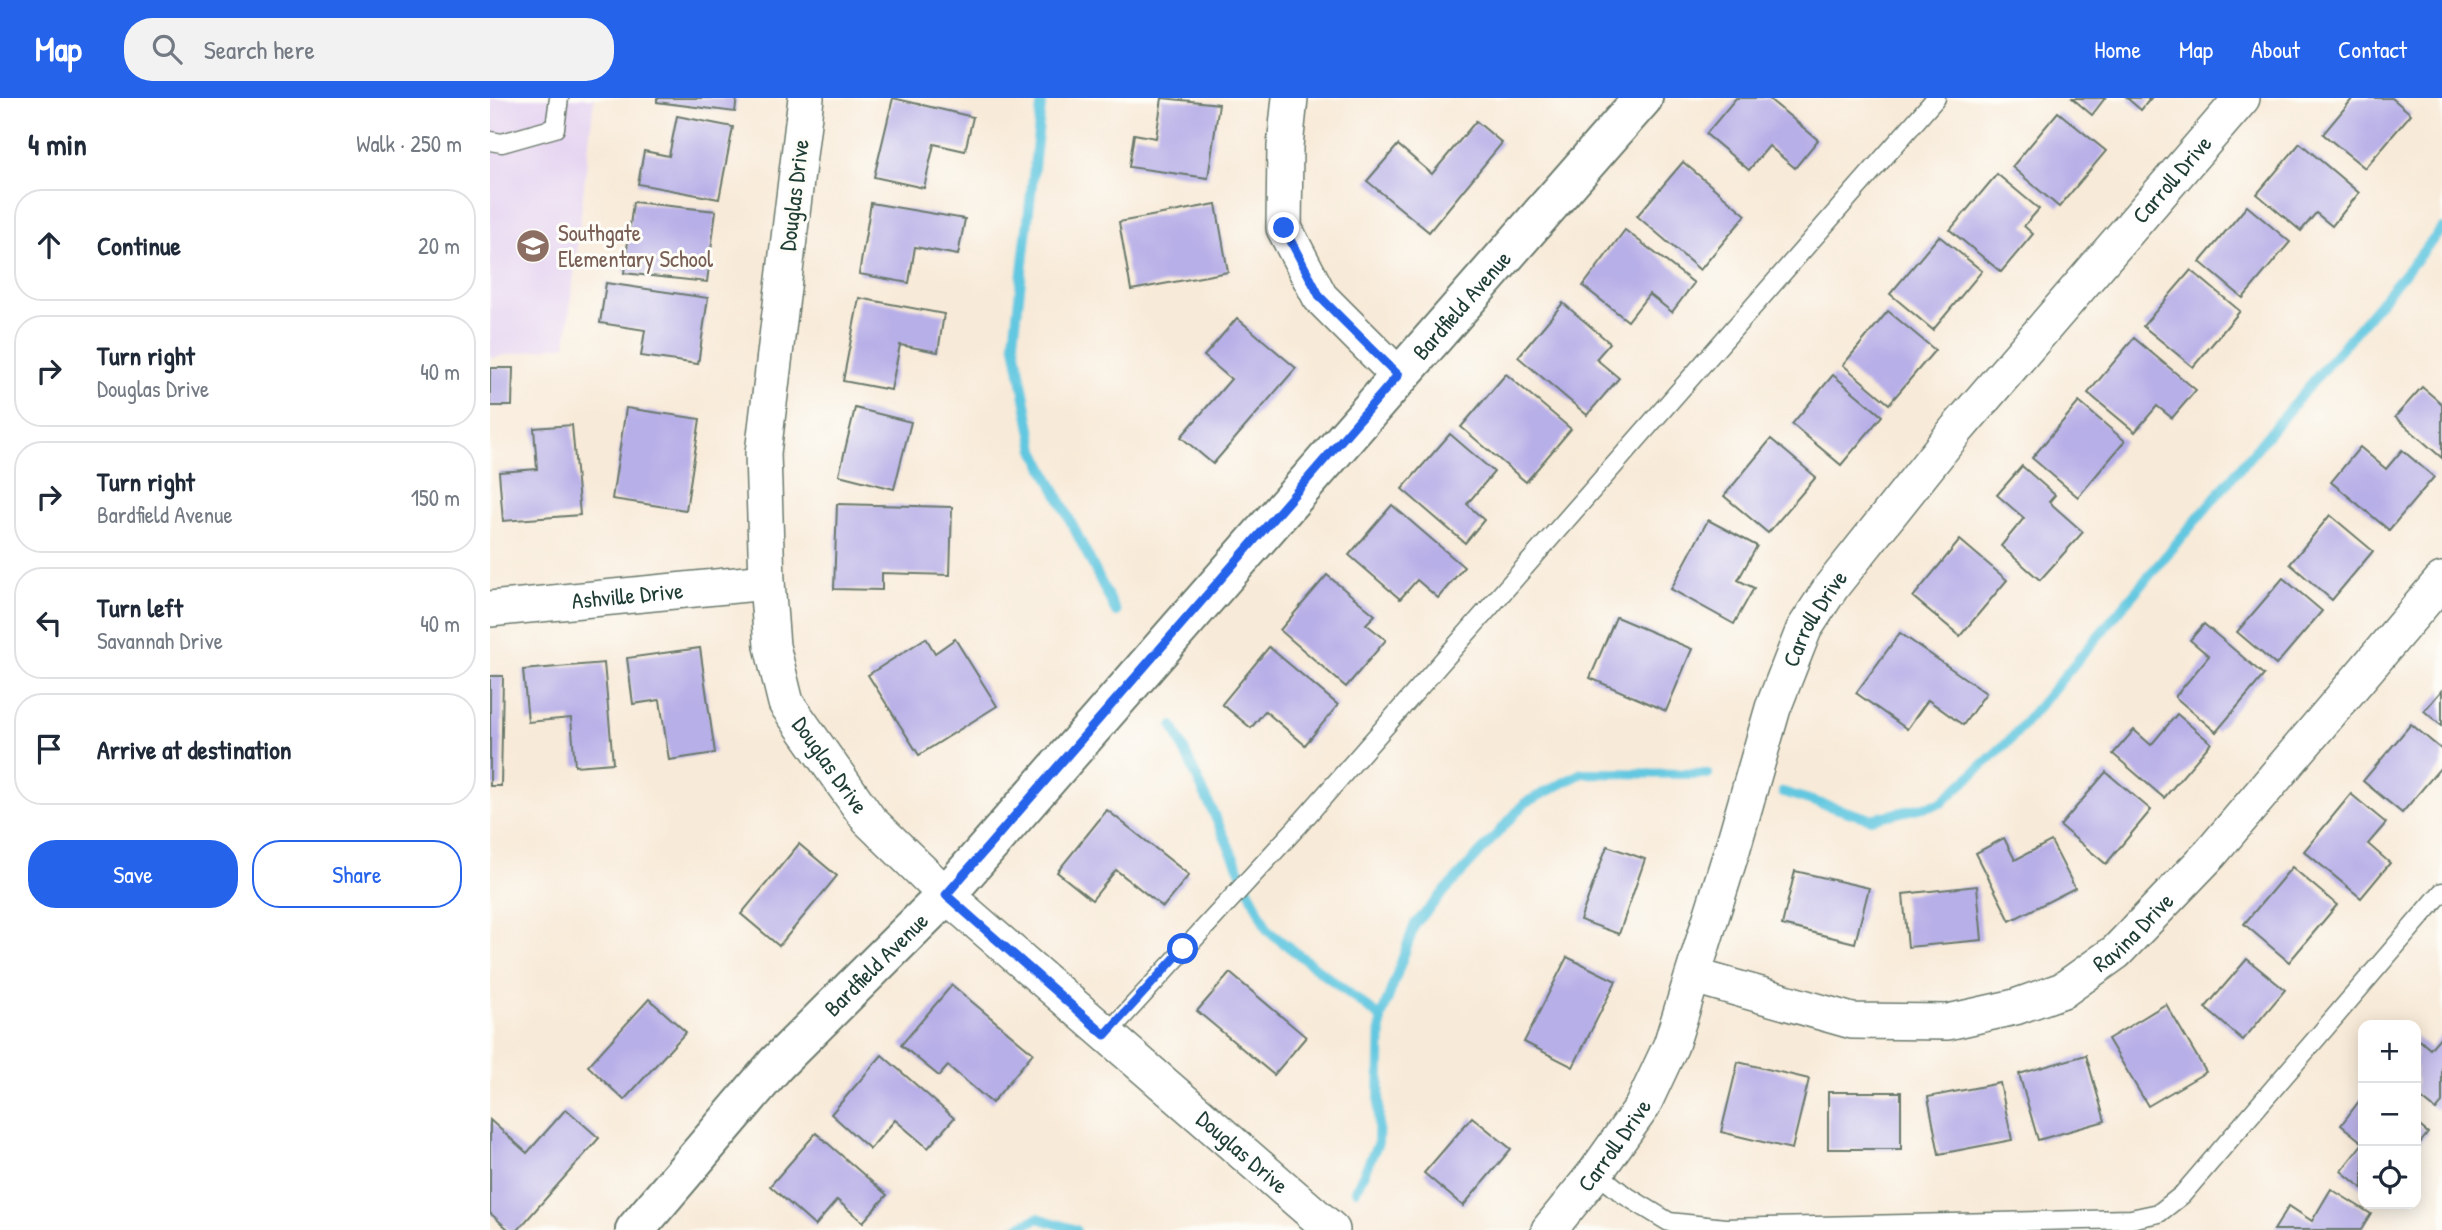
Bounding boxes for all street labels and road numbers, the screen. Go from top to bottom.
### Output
street label: Carroll Drive [2125,128,2218,230]
street label: Douglas Drive [771,137,816,253]
street label: Bardfield Avenue [1405,244,1518,366]
street label: Carroll Drive [1775,563,1854,671]
street label: Ashville Drive [570,574,684,616]
street label: Douglas Drive [786,710,876,820]
street label: Ravina Drive [2086,885,2180,979]
street label: Bardfield Avenue [817,905,935,1023]
street label: Carroll Drive [1570,1095,1658,1198]
street label: Douglas Drive [1190,1103,1295,1200]

